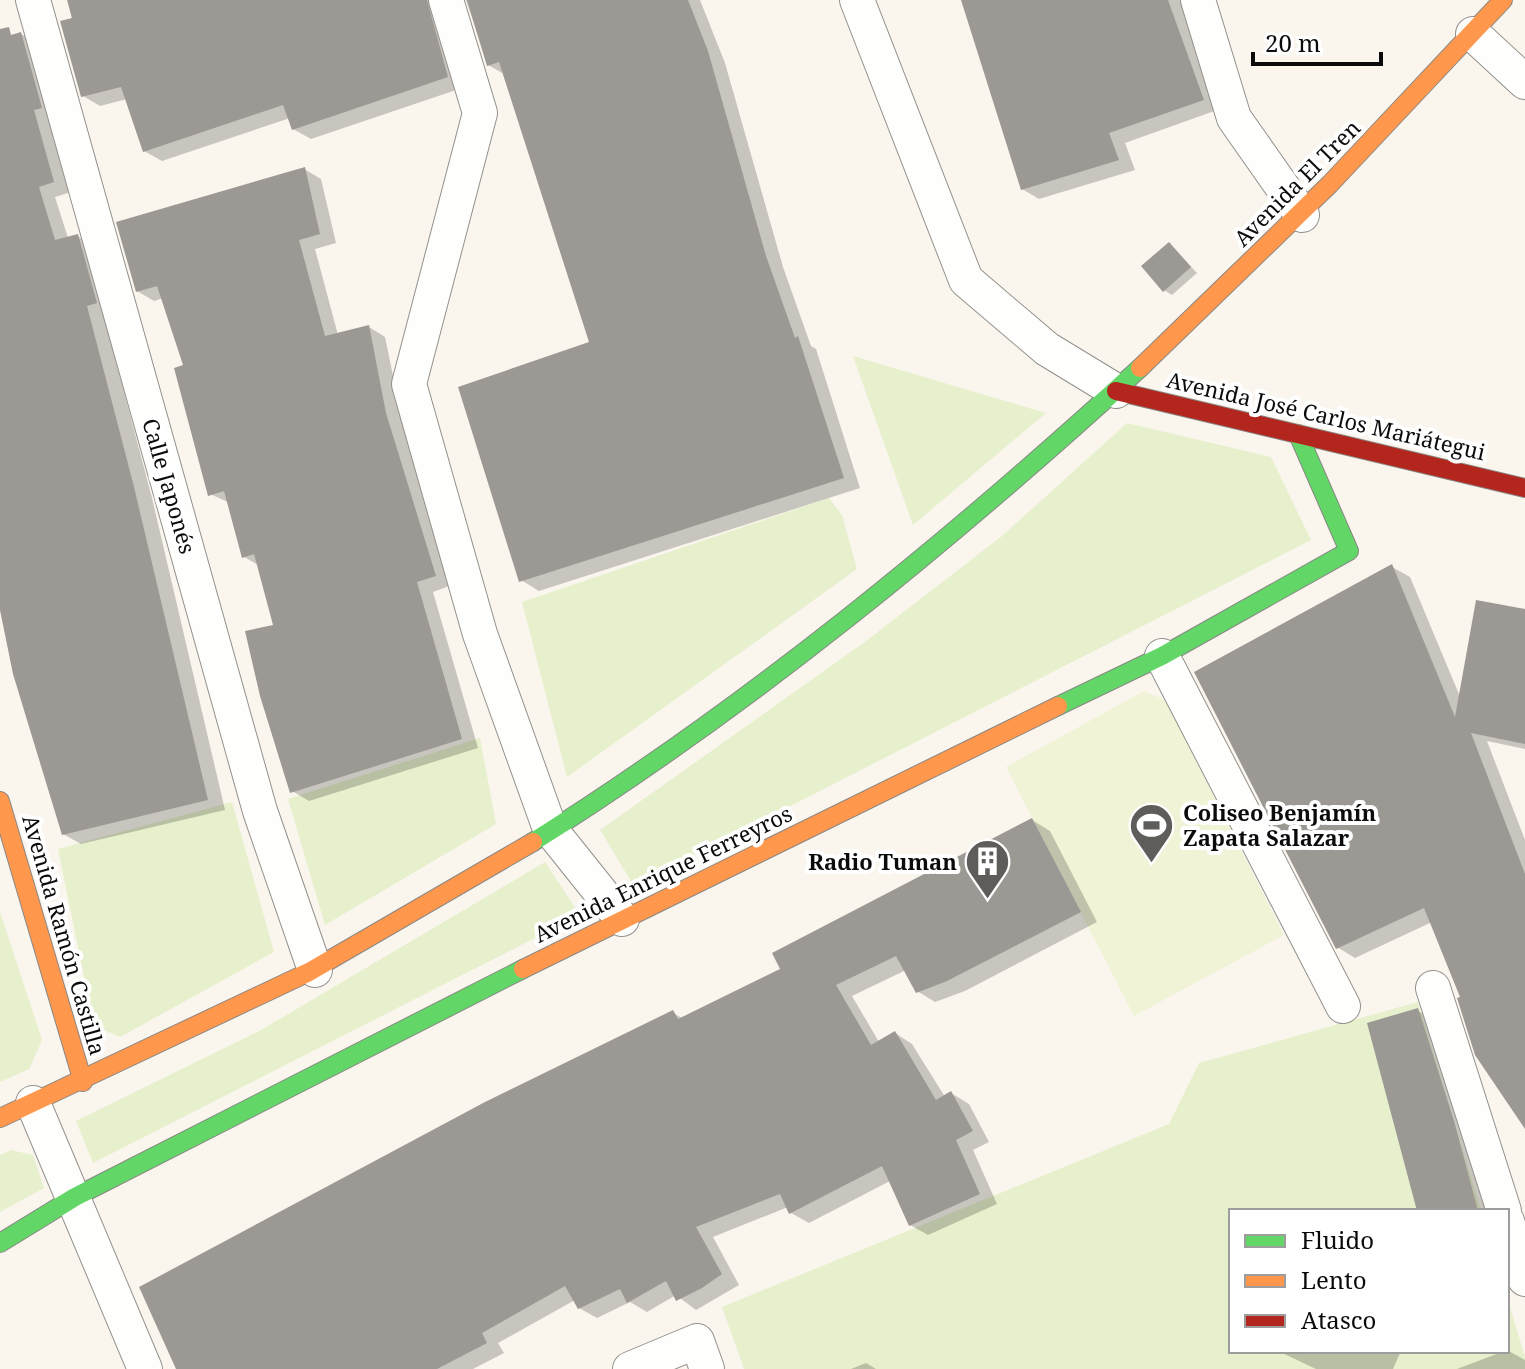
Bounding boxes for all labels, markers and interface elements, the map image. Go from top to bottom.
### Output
scale bar [1253,16,1381,66]
text: 20 m [1265,26,1321,59]
street label: Avenida El Tren [1226,112,1366,252]
street label: Avenida José Carlos Mariátegui [1164,364,1488,466]
street label: Calle Japonés [136,415,204,557]
street label: Avenida Enrique Ferreyros [529,797,797,949]
place label: Coliseo Benjamín Zapata Salazar [1183,797,1376,852]
sports icon: Coliseo Benjamín Zapata Salazar [1128,802,1176,865]
street label: Avenida Ramón Castilla [16,811,114,1058]
building icon: Radio Tuman [964,838,1012,901]
place label: Radio Tuman [808,846,957,876]
legend [1229,1209,1509,1353]
text: Fluido [1301,1223,1374,1256]
text: Lento [1301,1263,1367,1296]
text: Atasco [1301,1303,1376,1336]

